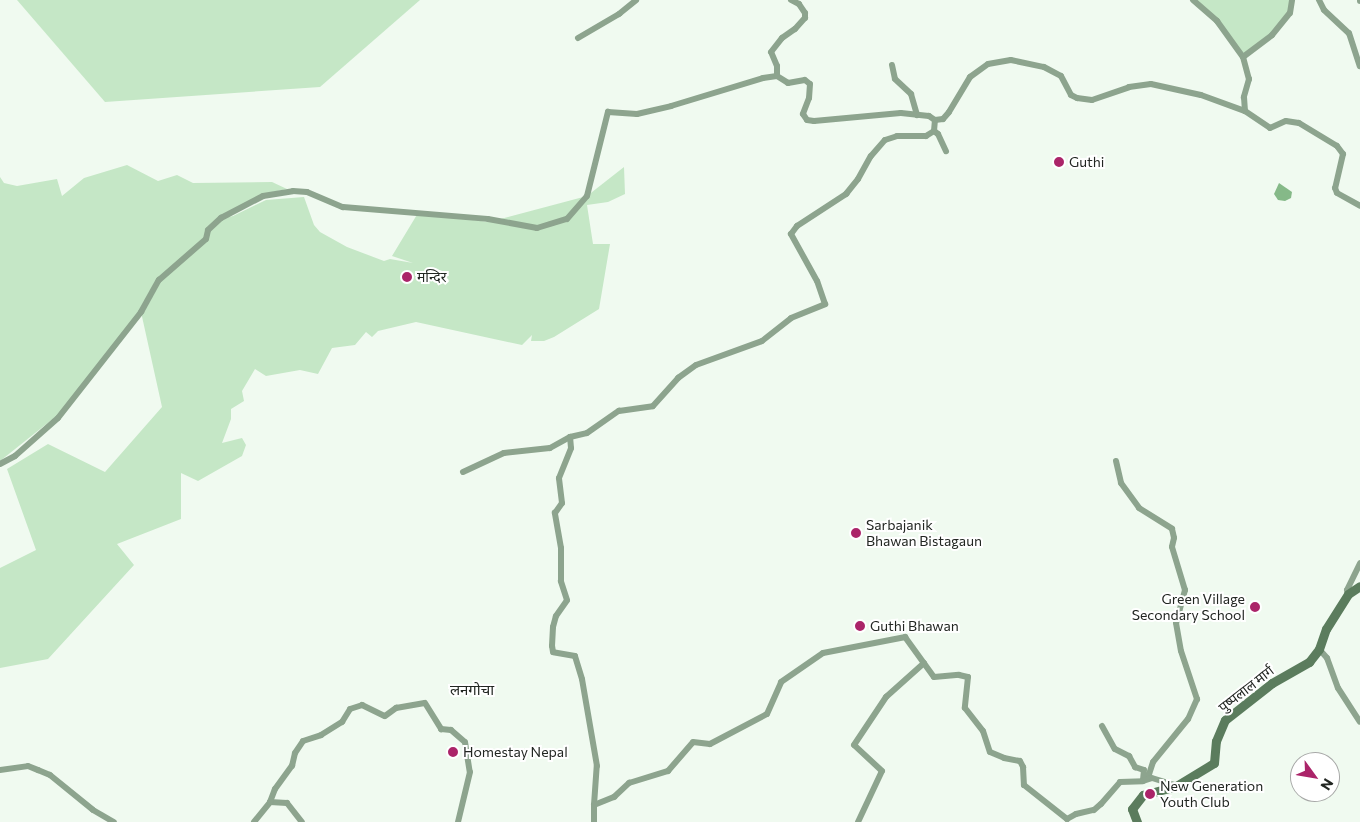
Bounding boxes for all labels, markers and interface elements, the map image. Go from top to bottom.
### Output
place label: Guthi [1069,154,1104,170]
marker: Guthi [1053,156,1065,168]
place label: मन्दिर [417,269,446,285]
marker: मन्दिर [401,271,413,283]
place label: Sarbajanik Bhawan Bistagaun [866,517,982,550]
marker: Sarbajanik Bhawan Bistagaun [850,527,862,539]
place label: Green Village Secondary School [1132,591,1245,624]
marker: Green Village Secondary School [1249,601,1261,613]
place label: Guthi Bhawan [870,618,959,634]
marker: Guthi Bhawan [854,620,866,632]
street label: पुष्पलाल मार्ग [1215,662,1277,716]
district label: लनगोचा [450,681,494,699]
place label: Homestay Nepal [463,744,568,760]
marker: Homestay Nepal [447,746,459,758]
north arrow [1290,752,1340,802]
text: N [1317,776,1337,794]
place label: New Generation Youth Club [1160,778,1263,810]
marker: New Generation Youth Club [1144,788,1156,800]

